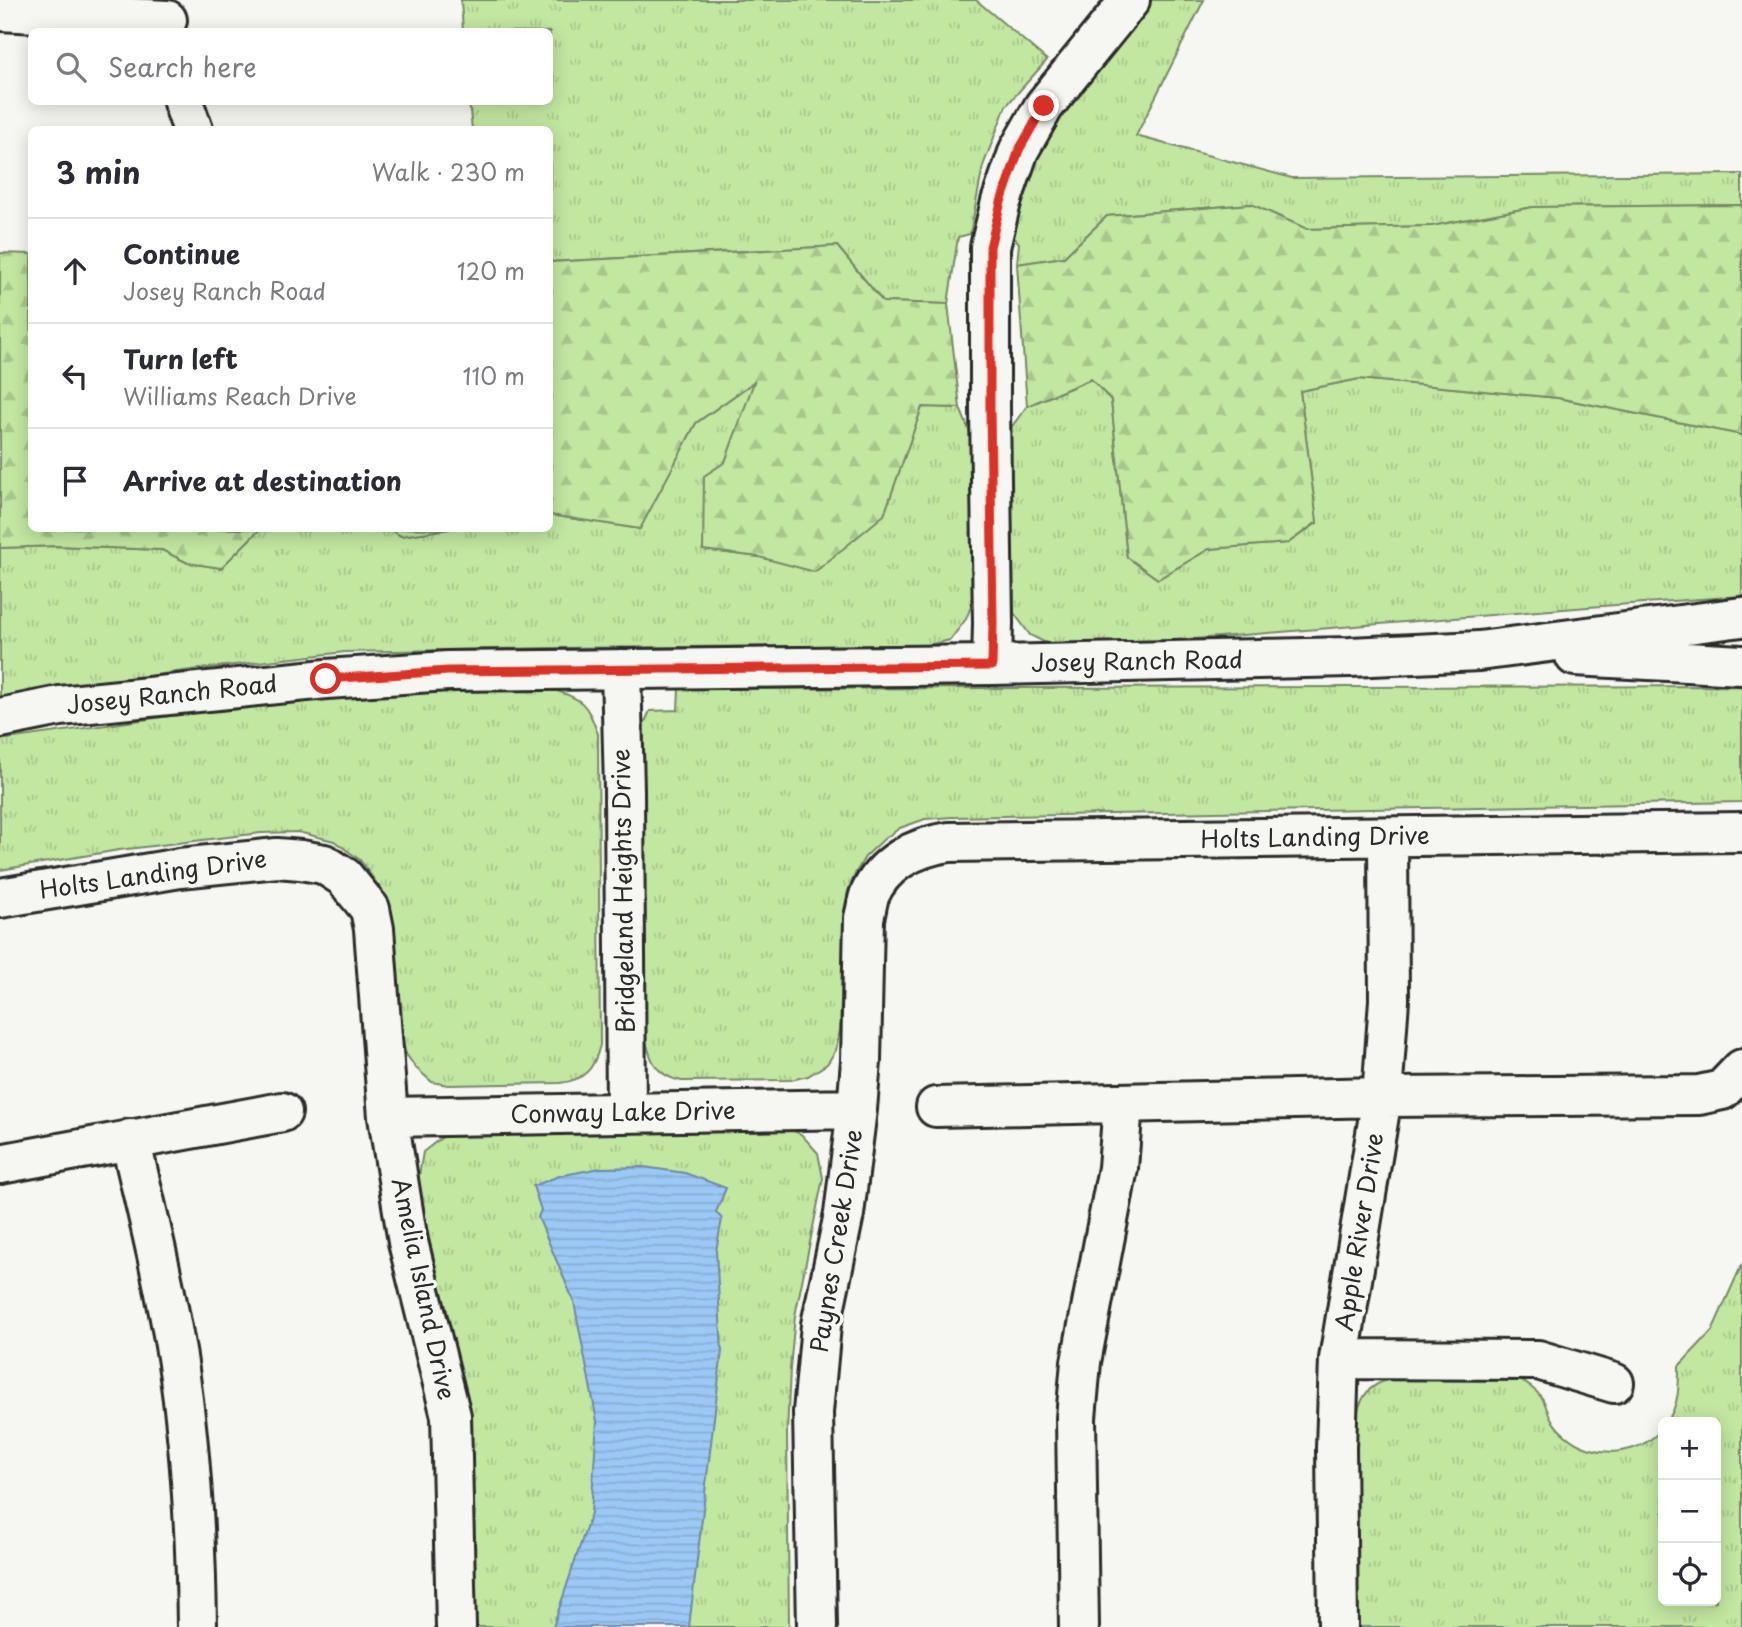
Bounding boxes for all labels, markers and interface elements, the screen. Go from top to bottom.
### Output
search box [28,28,553,105]
text: Search here [108,47,257,86]
icon: search [52,48,90,86]
route end [1028,90,1059,121]
text: 3 min [56,149,141,194]
text: Walk · 230 m [372,154,525,189]
text: Continue [123,234,240,273]
icon: ahead [56,252,94,290]
text: 120 m [457,253,525,288]
text: Josey Ranch Road [123,273,326,308]
text: Turn left [123,339,238,378]
icon: left [56,357,94,395]
text: 110 m [463,358,525,393]
text: Williams Reach Drive [123,378,357,413]
text: Arrive at destination [123,461,402,500]
icon: arrive [56,462,94,500]
street label: Josey Ranch Road [1031,640,1243,680]
route start [310,663,341,694]
street label: Josey Ranch Road [65,664,279,722]
street label: Bridgeland Heights Drive [602,748,642,1034]
street label: Holts Landing Drive [1200,816,1430,856]
street label: Holts Landing Drive [37,839,269,907]
street label: Conway Lake Drive [510,1091,736,1131]
street label: Paynes Creek Drive [800,1127,870,1355]
street label: Apple River Drive [1325,1130,1391,1333]
street label: Amelia Island Drive [384,1174,466,1403]
map controls [1658,1417,1721,1606]
button: + [1658,1417,1721,1480]
button: − [1658,1480,1721,1543]
button: locate [1658,1543,1721,1606]

